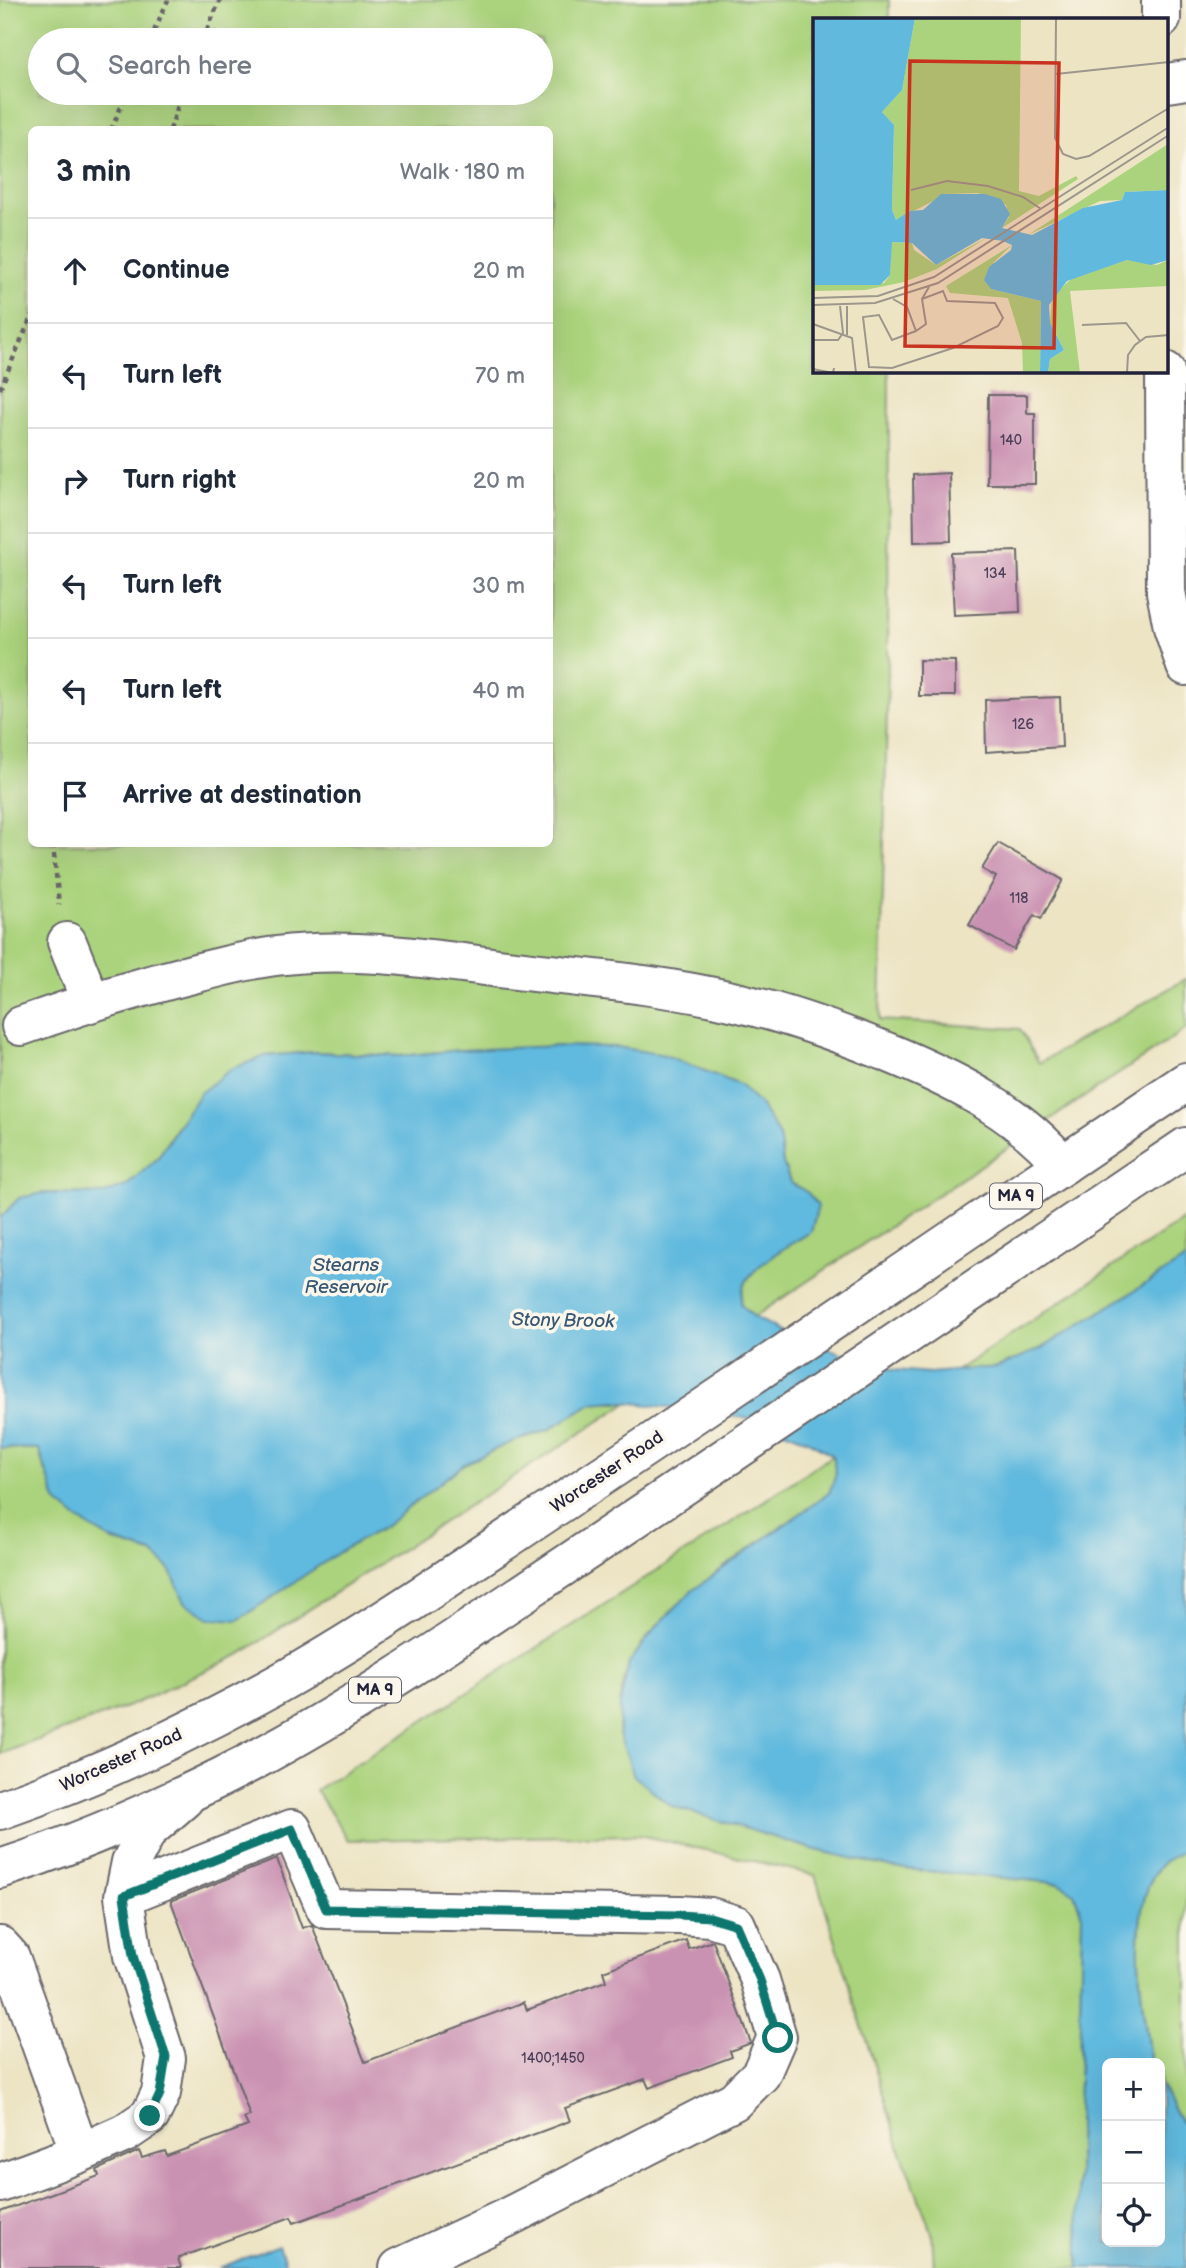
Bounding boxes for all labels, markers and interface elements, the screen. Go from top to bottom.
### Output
inset map [813,18,1168,373]
search box [28,28,553,105]
icon: search [52,48,90,86]
text: Search here [108,51,252,82]
text: 3 min [56,154,131,190]
text: Walk · 180 m [400,158,525,186]
icon: ahead [56,252,94,290]
text: Continue [123,255,230,286]
text: 20 m [473,257,525,285]
icon: left [56,357,94,395]
text: Turn left [123,360,222,391]
text: 70 m [475,362,525,390]
house number: 140 [1000,432,1022,449]
icon: right [56,462,94,500]
text: Turn right [123,465,236,496]
text: 20 m [473,467,525,495]
house number: 134 [984,565,1007,582]
icon: left [56,567,94,605]
text: Turn left [123,570,222,601]
text: 30 m [472,572,525,600]
icon: left [56,672,94,710]
text: Turn left [123,675,222,706]
text: 40 m [472,677,525,705]
house number: 126 [1012,716,1035,733]
icon: arrive [56,777,94,815]
text: Arrive at destination [123,780,362,811]
house number: 118 [1010,890,1029,907]
road number: MA 9 [990,1184,1042,1208]
water label: Stearns Reservoir [304,1254,389,1299]
water label: Stony Brook [511,1309,615,1333]
street label: Worcester Road [547,1427,667,1517]
road number: MA 9 [349,1678,401,1702]
street label: Worcester Road [57,1724,185,1796]
route start [762,2022,793,2053]
house number: 1400;1450 [521,2050,585,2067]
map controls [1102,2058,1165,2247]
button: + [1102,2058,1165,2121]
route end [134,2100,165,2131]
button: − [1102,2121,1165,2184]
button: locate [1102,2184,1165,2247]

